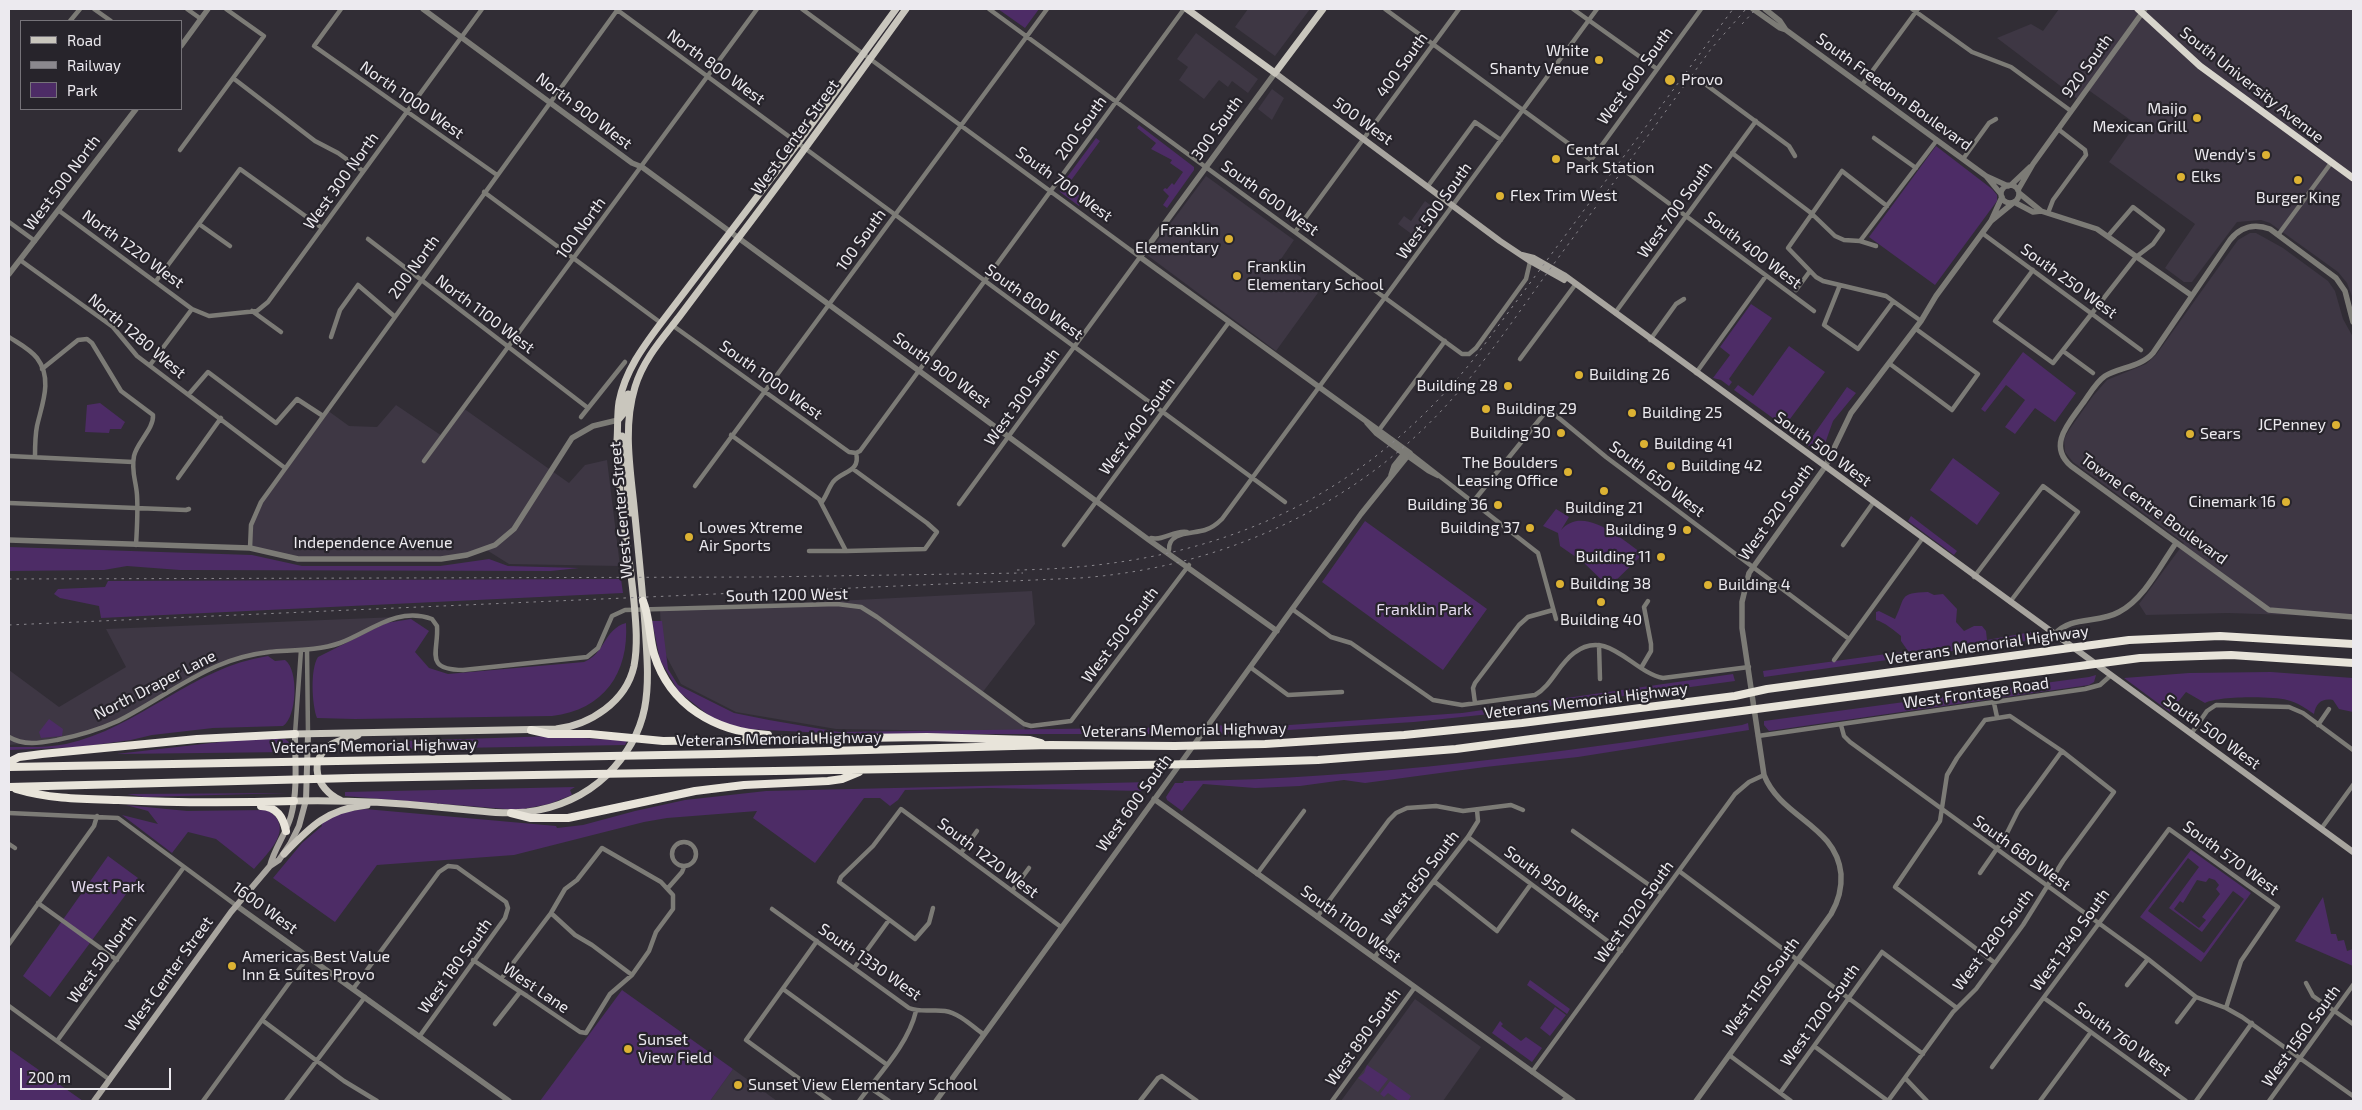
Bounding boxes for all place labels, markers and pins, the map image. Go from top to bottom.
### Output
place label: White Shanty Venue [1490,41,1589,79]
marker: White Shanty Venue [1593,54,1605,66]
place label: Provo [1681,70,1723,90]
marker: Provo [1663,73,1677,87]
place label: Maijo Mexican Grill [2093,99,2187,137]
marker: Maijo Mexican Grill [2191,112,2203,124]
place label: Central Park Station [1566,140,1654,178]
place label: Wendy's [2194,145,2256,165]
marker: Wendy's [2260,149,2272,161]
marker: Central Park Station [1550,153,1562,165]
place label: Elks [2191,167,2221,187]
marker: Elks [2175,171,2187,183]
marker: Burger King [2292,174,2304,186]
place label: Flex Trim West [1510,186,1617,206]
place label: Burger King [2256,188,2340,208]
marker: Flex Trim West [1494,190,1506,202]
place label: Franklin Elementary [1135,220,1219,258]
marker: Franklin Elementary [1223,233,1235,245]
place label: Franklin Elementary School [1247,257,1384,295]
marker: Franklin Elementary School [1231,270,1243,282]
place label: Building 26 [1589,365,1670,385]
marker: Building 26 [1573,369,1585,381]
place label: Building 28 [1417,376,1498,396]
marker: Building 28 [1502,380,1514,392]
place label: Building 29 [1496,399,1577,419]
marker: Building 29 [1480,403,1492,415]
place label: Building 25 [1642,403,1722,423]
marker: Building 25 [1626,407,1638,419]
place label: JCPenney [2258,415,2326,435]
marker: JCPenney [2330,419,2342,431]
place label: Building 30 [1470,423,1551,443]
place label: Sears [2200,424,2241,444]
marker: Building 30 [1555,427,1567,439]
marker: Sears [2184,428,2196,440]
place label: Building 41 [1654,434,1733,454]
marker: Building 41 [1638,438,1650,450]
place label: The Boulders Leasing Office [1457,453,1558,491]
place label: Building 42 [1681,456,1763,476]
marker: Building 42 [1665,460,1677,472]
marker: The Boulders Leasing Office [1562,466,1574,478]
marker: Building 21 [1598,485,1610,497]
place label: Cinemark 16 [2189,492,2276,512]
place label: Building 36 [1407,495,1488,515]
marker: Cinemark 16 [2280,496,2292,508]
place label: Building 21 [1565,498,1643,518]
marker: Building 36 [1492,499,1504,511]
place label: Lowes Xtreme Air Sports [699,518,803,556]
place label: Building 37 [1440,518,1520,538]
place label: Building 9 [1605,520,1677,540]
marker: Building 37 [1524,522,1536,534]
marker: Building 9 [1681,524,1693,536]
marker: Lowes Xtreme Air Sports [683,531,695,543]
place label: Building 11 [1576,547,1651,567]
marker: Building 11 [1655,551,1667,563]
place label: Building 38 [1570,574,1651,594]
place label: Building 4 [1718,575,1791,595]
marker: Building 38 [1554,578,1566,590]
marker: Building 4 [1702,579,1714,591]
marker: Building 40 [1595,596,1607,608]
place label: Building 40 [1560,610,1642,630]
place label: Americas Best Value Inn & Suites Provo [242,947,390,985]
marker: Americas Best Value Inn & Suites Provo [226,960,238,972]
place label: Sunset View Field [638,1030,712,1068]
marker: Sunset View Field [622,1043,634,1055]
place label: Sunset View Elementary School [748,1075,977,1095]
marker: Sunset View Elementary School [732,1079,744,1091]

